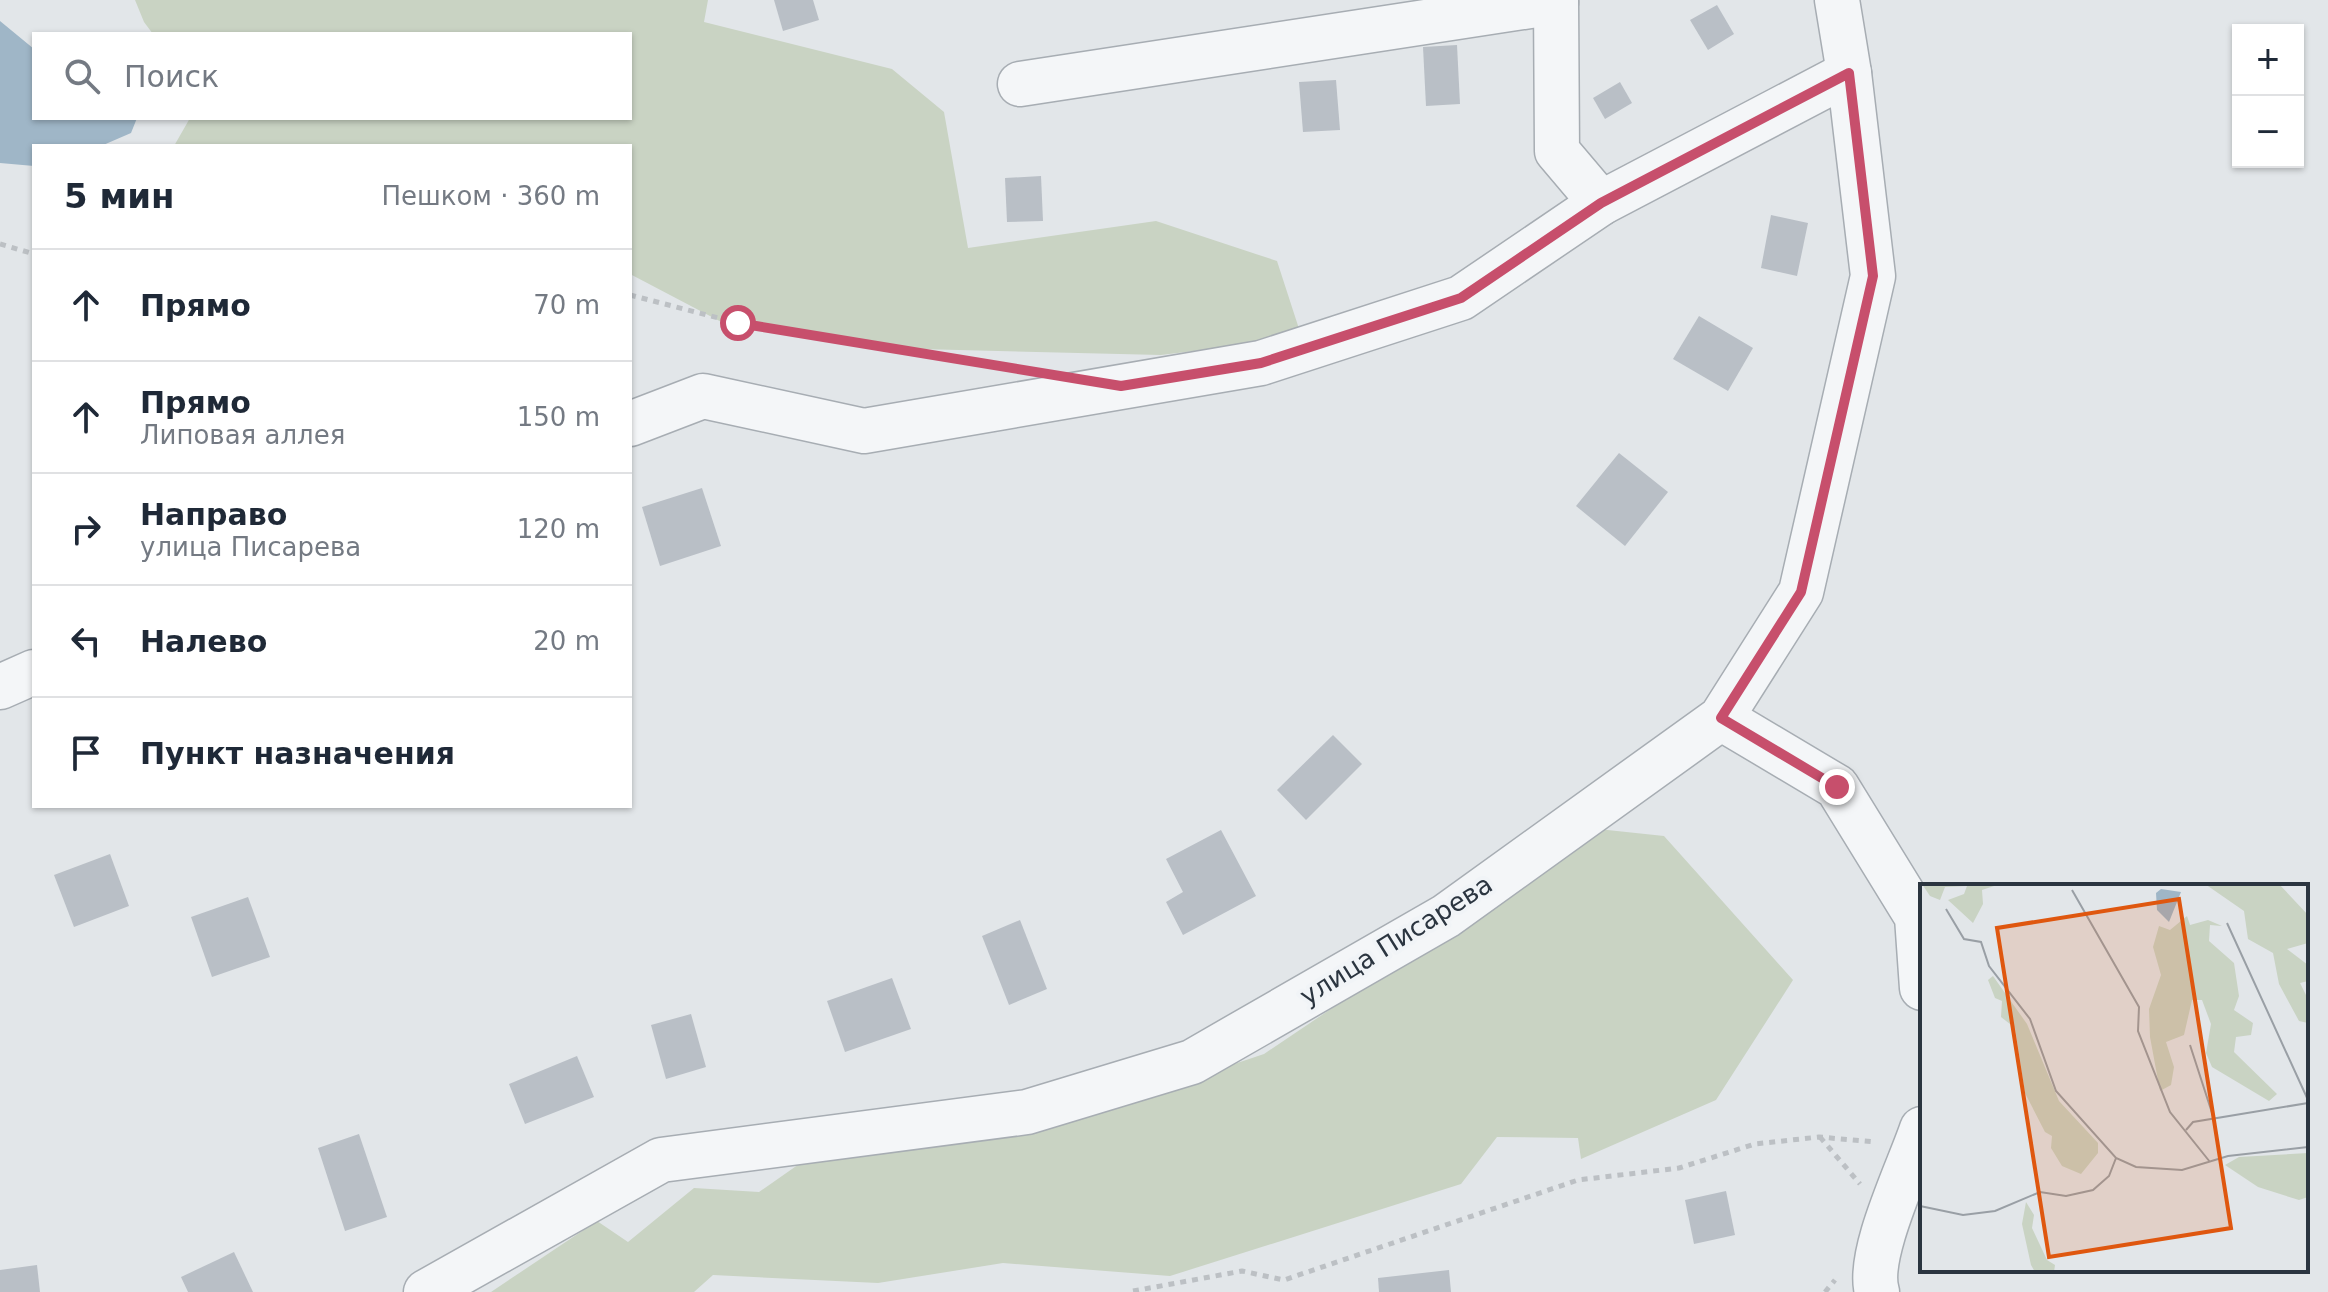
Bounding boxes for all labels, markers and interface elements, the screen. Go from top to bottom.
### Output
map controls [2232,24,2304,168]
button: + [2232,24,2304,96]
search box [32,32,632,120]
icon: search [60,54,104,98]
text: Поиск [124,59,219,94]
button: − [2232,96,2304,168]
text: 5 мин [64,176,175,216]
text: Пешком · 360 m [381,181,600,211]
icon: ahead [64,283,108,327]
text: Прямо [140,288,251,323]
text: 70 m [533,290,600,320]
route start [720,305,756,341]
text: Прямо [140,385,251,420]
icon: ahead [64,395,108,439]
text: 150 m [517,402,600,432]
text: Липовая аллея [140,420,345,450]
text: Направо [140,497,287,532]
icon: right [64,507,108,551]
text: 120 m [517,514,600,544]
text: улица Писарева [140,532,361,562]
icon: left [64,619,108,663]
text: Налево [140,624,267,659]
text: 20 m [533,626,600,656]
icon: arrive [64,731,108,775]
text: Пункт назначения [140,736,455,771]
route end [1819,769,1855,805]
street label: улица Писарева [1294,869,1498,1011]
inset map [1920,884,2308,1272]

